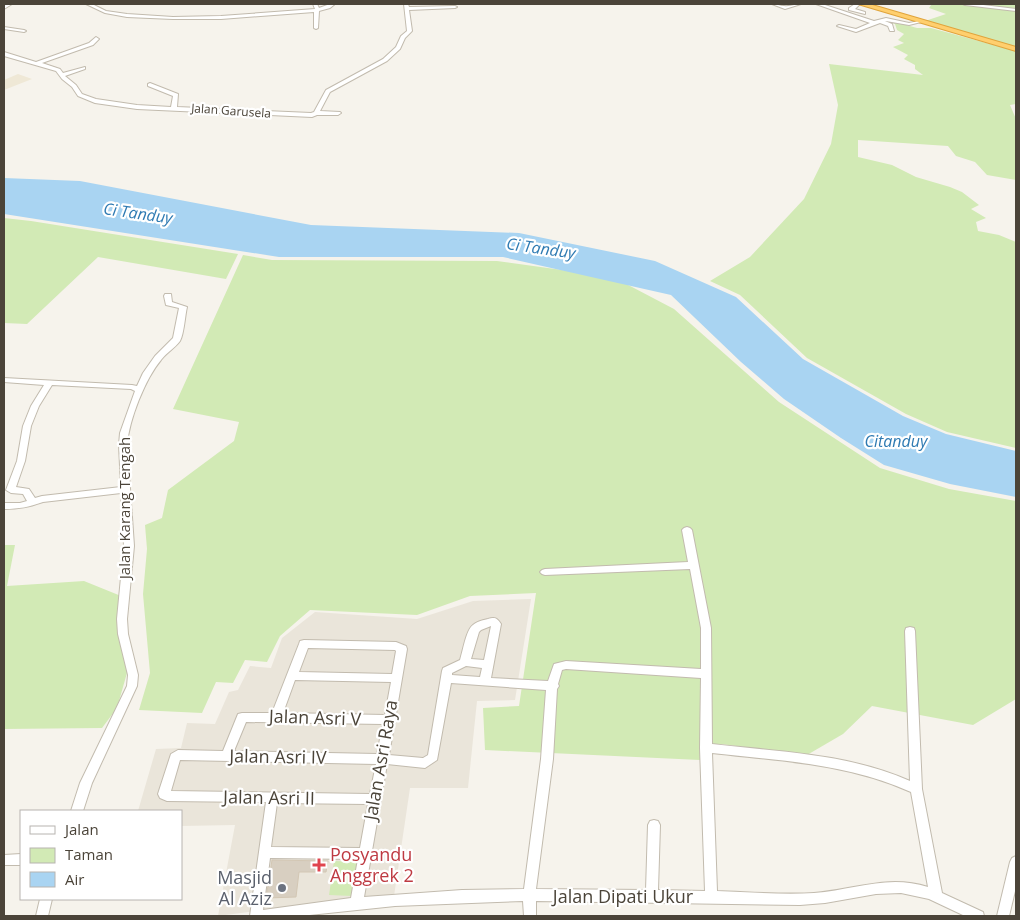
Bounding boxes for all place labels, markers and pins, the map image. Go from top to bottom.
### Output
place label: Posyandu Anggrek 2 [330,842,414,887]
marker: Posyandu Anggrek 2 [312,858,326,872]
place label: Masjid Al Aziz [217,865,272,910]
marker: Masjid Al Aziz [276,882,288,894]

